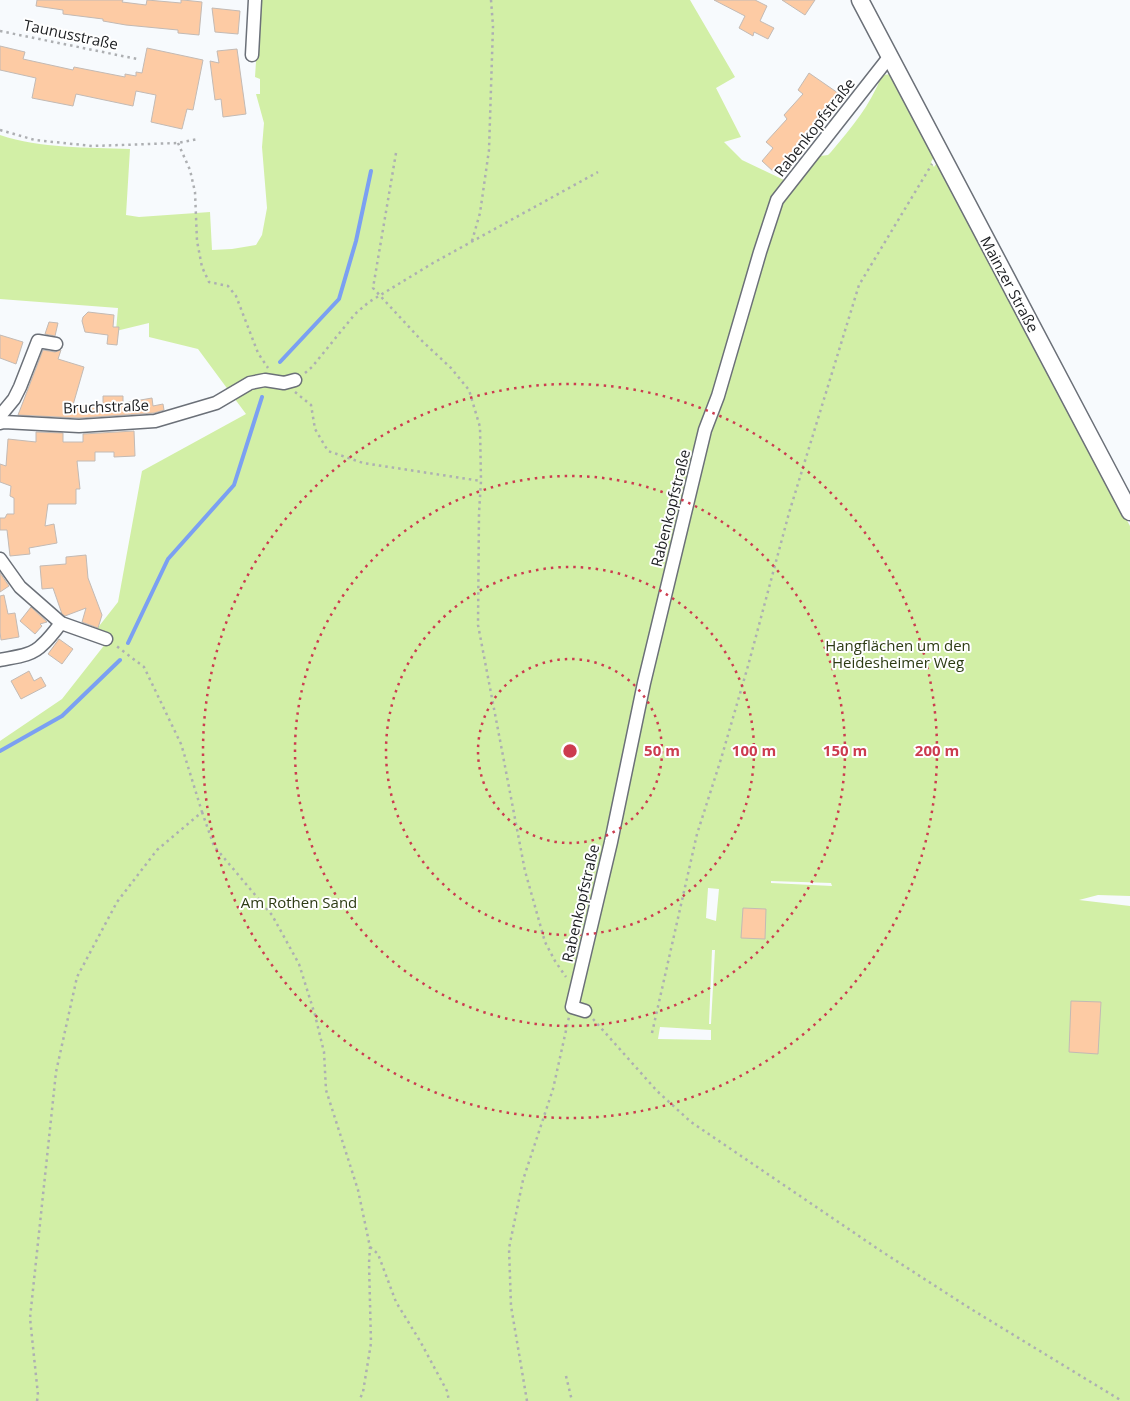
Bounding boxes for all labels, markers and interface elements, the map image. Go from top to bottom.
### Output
street label: Taunusstraße [22,14,120,54]
street label: Rabenkopfstraße [769,73,859,181]
street label: Mainzer Straße [976,232,1044,336]
street label: Bruchstraße [63,395,149,417]
street label: Rabenkopfstraße [646,447,694,569]
park label: Hangflächen um den Heidesheimer Weg [825,635,971,672]
text: 50 m [644,740,680,760]
text: 100 m [732,740,776,760]
text: 150 m [823,740,867,760]
text: 200 m [915,740,959,760]
centre of rings [561,742,579,760]
street label: Rabenkopfstraße [557,842,603,964]
park label: Am Rothen Sand [241,892,357,912]

